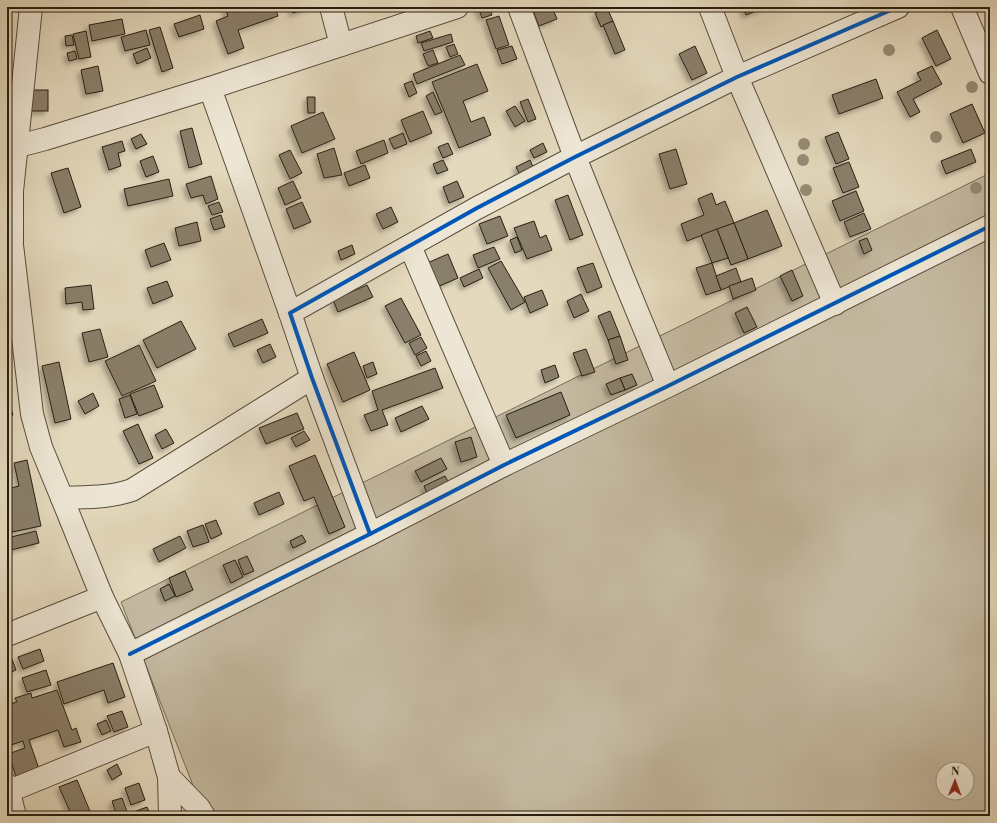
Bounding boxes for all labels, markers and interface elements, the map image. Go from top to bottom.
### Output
north arrow [935,761,975,801]
text: N [951,765,960,779]

